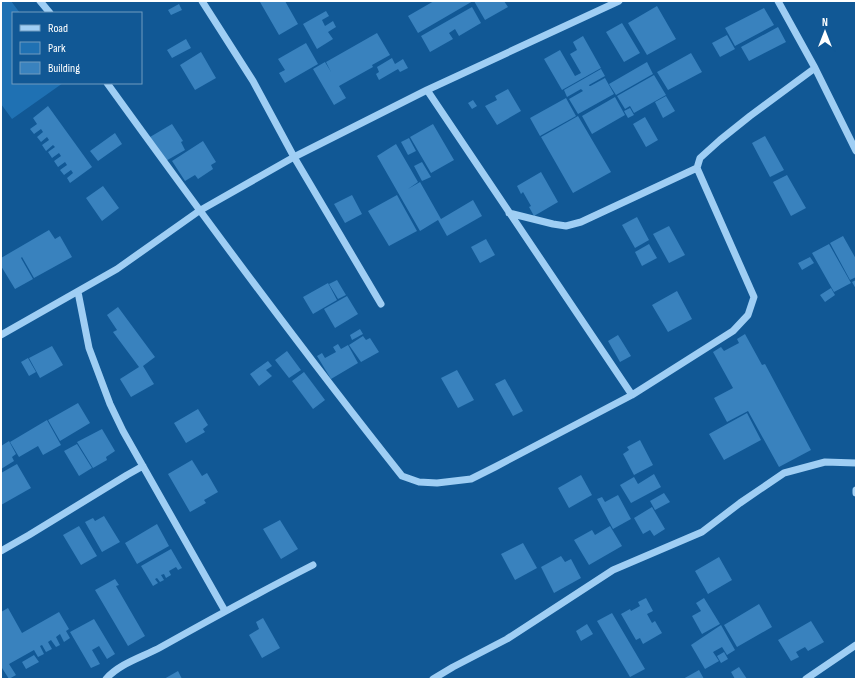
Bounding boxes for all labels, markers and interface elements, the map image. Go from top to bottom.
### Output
legend [12,12,142,84]
north arrow [805,12,845,52]
text: N [822,16,828,29]
text: Road [48,21,68,36]
text: Park [48,41,66,56]
text: Building [48,61,80,76]

